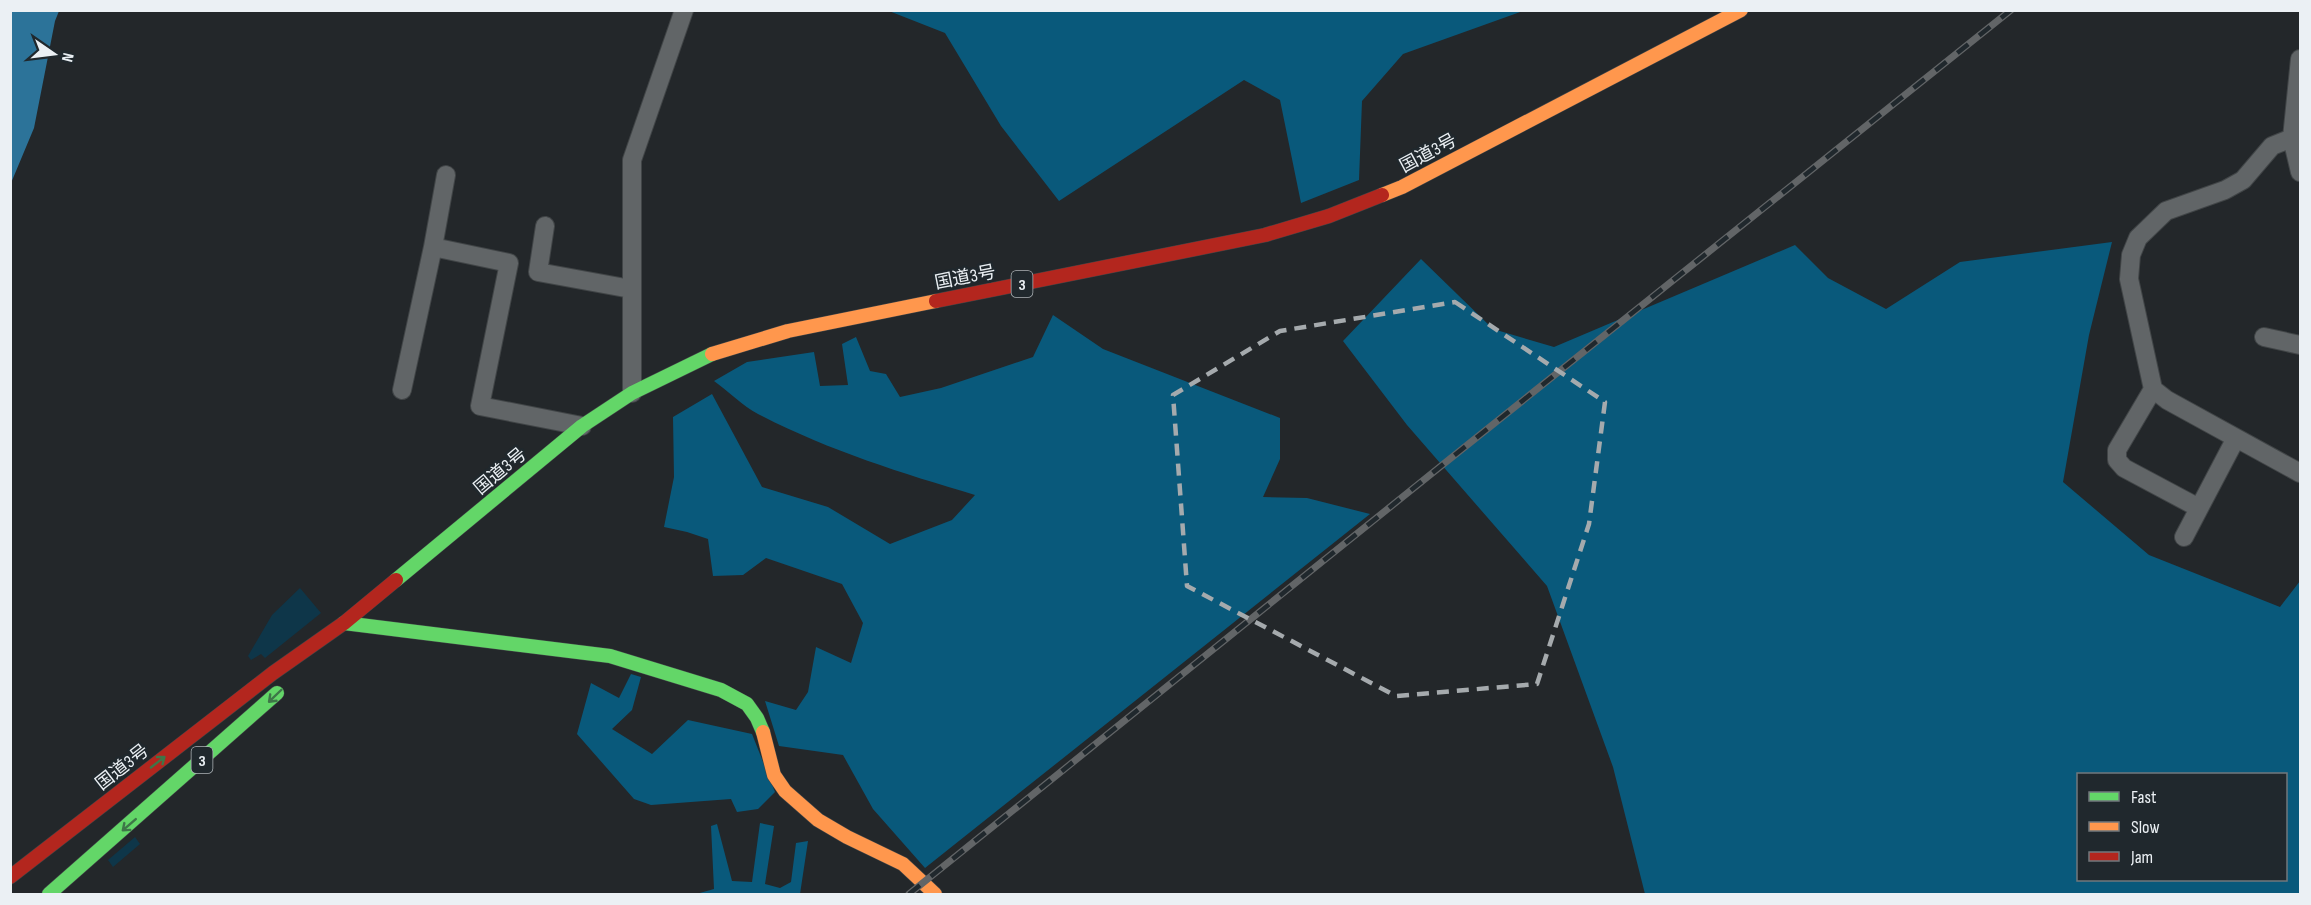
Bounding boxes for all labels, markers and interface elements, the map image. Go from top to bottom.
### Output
north arrow [24,24,84,84]
text: N [57,51,77,64]
street label: 国道3号 [1396,130,1460,177]
street label: 国道3号 [933,261,997,294]
road number: 3 [1012,271,1032,297]
street label: 国道3号 [470,444,531,499]
one-way arrow [267,688,282,703]
street label: 国道3号 [92,740,153,795]
road number: 3 [192,747,212,773]
one-way arrow [150,755,166,768]
legend [2077,773,2287,881]
text: Fast [2131,787,2157,808]
text: Slow [2131,817,2160,838]
one-way arrow [122,818,137,832]
text: Jam [2130,847,2153,868]

